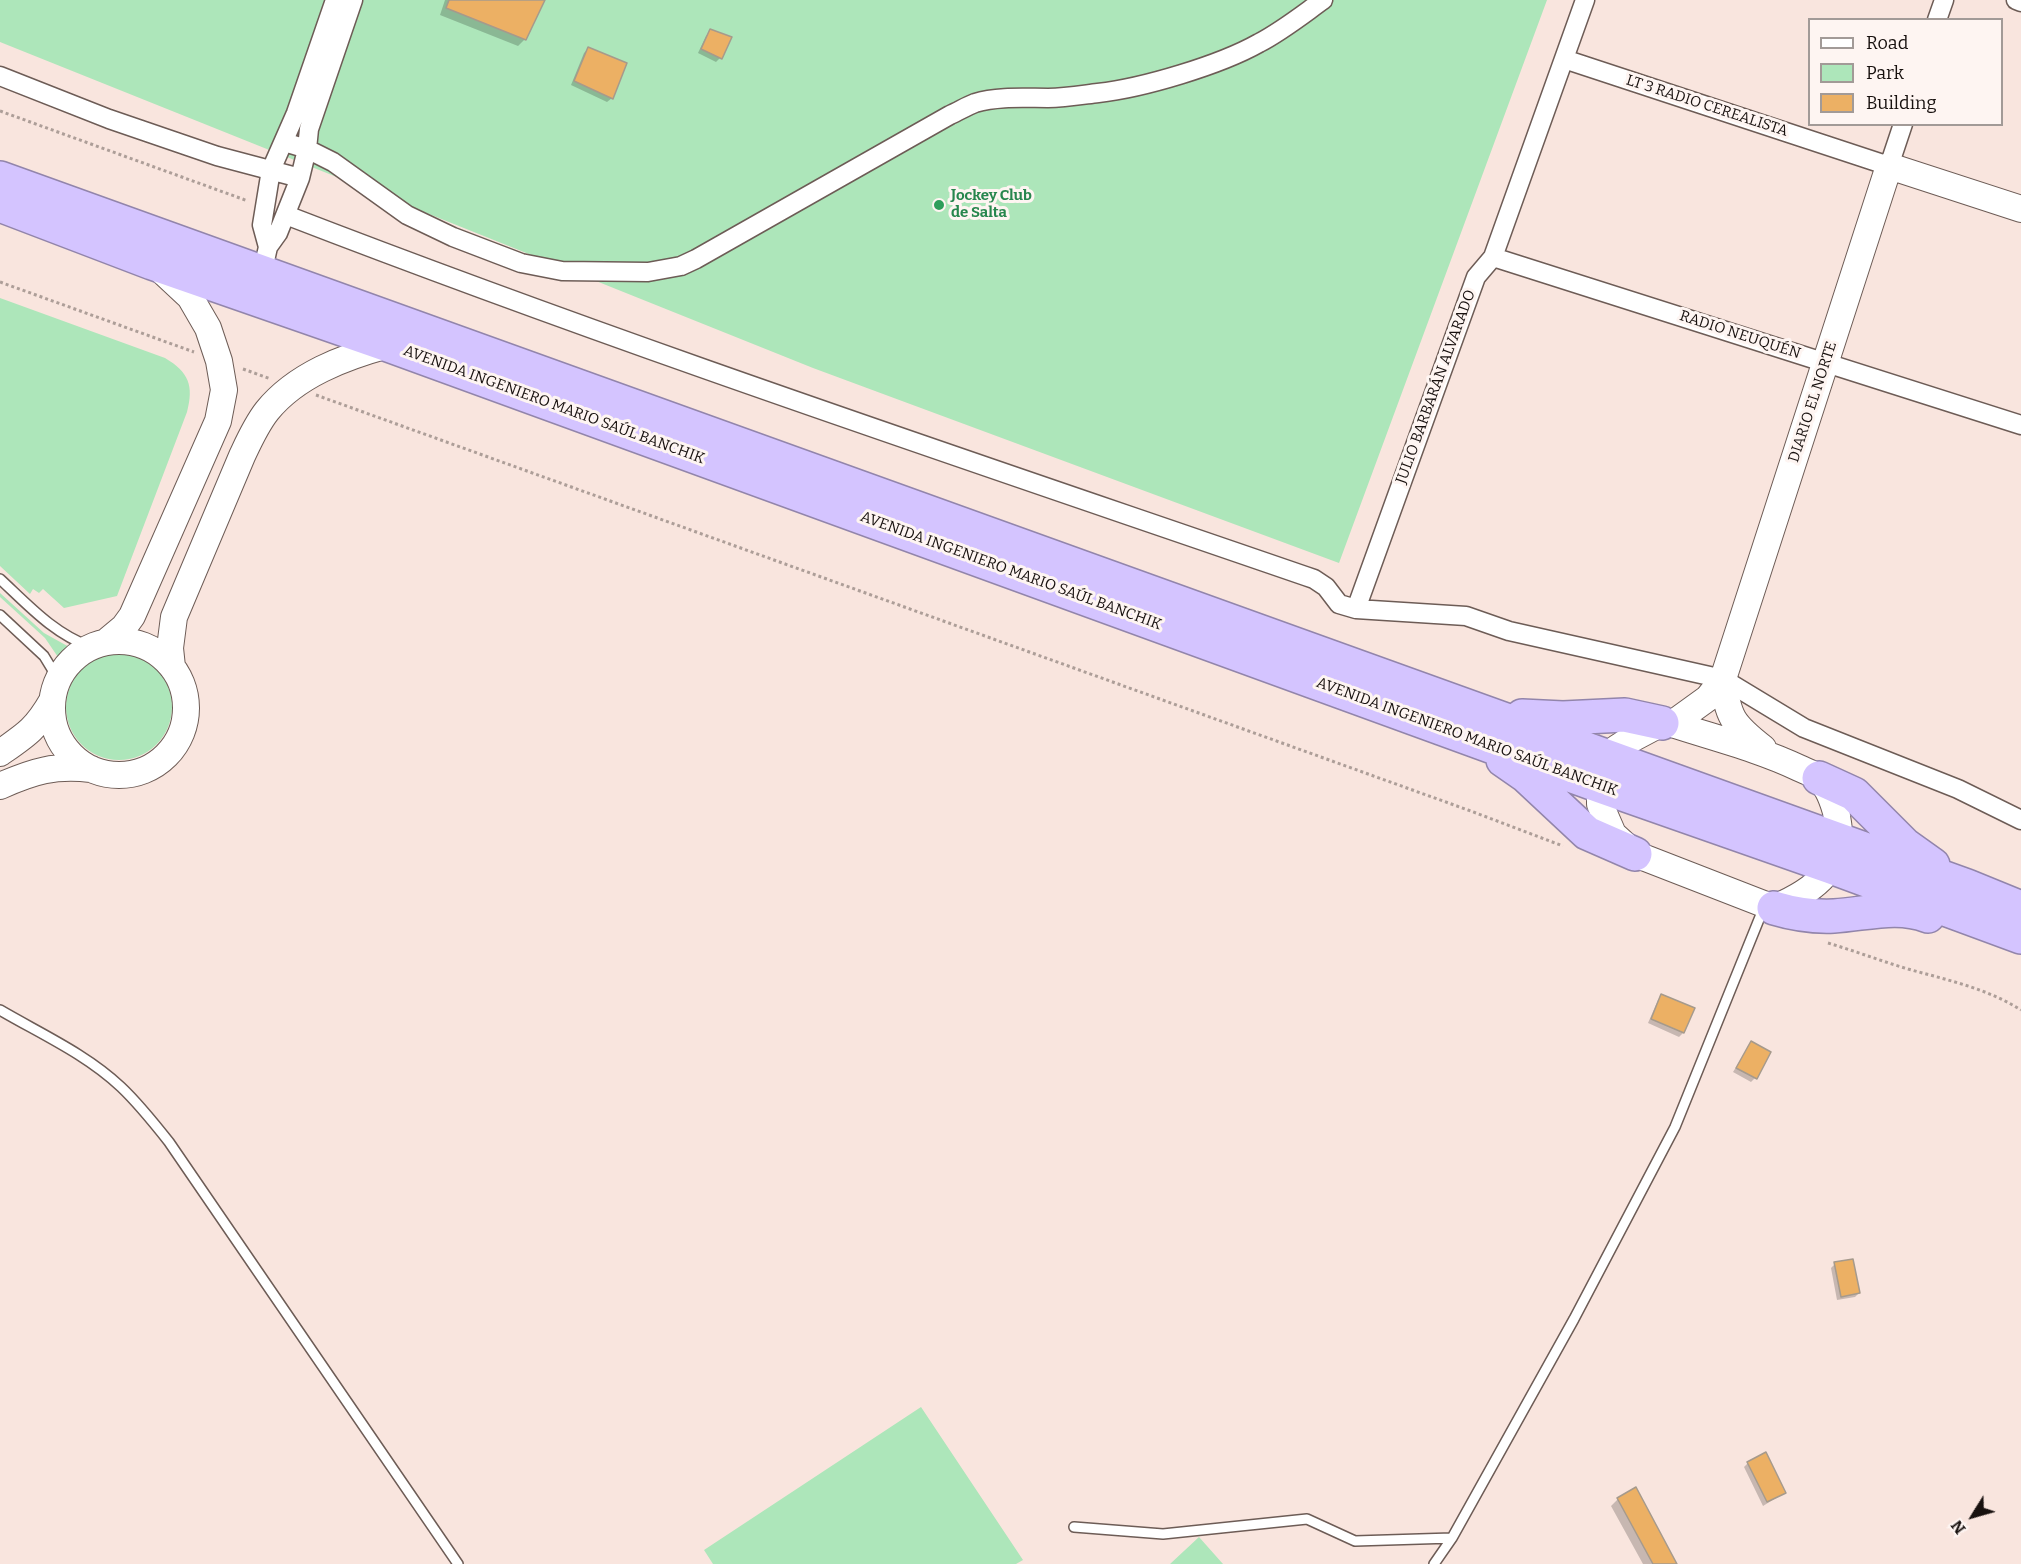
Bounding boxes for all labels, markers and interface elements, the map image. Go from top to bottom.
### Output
legend [1808,18,2003,126]
text: Road [1866,32,1908,54]
text: Park [1866,62,1904,84]
street label: LT 3 RADIO CEREALISTA [1624,71,1790,141]
text: Building [1866,92,1937,114]
place label: Jockey Club de Salta [951,187,1032,222]
marker: Jockey Club de Salta [932,198,946,212]
street label: JULIO BARBARÁN ALVARADO [1392,288,1480,486]
street label: RADIO NEUQUÉN [1677,307,1803,363]
street label: DIARIO EL NORTE [1785,339,1841,465]
street label: AVENIDA INGENIERO MARIO SAÚL BANCHIK [401,342,707,468]
street label: AVENIDA INGENIERO MARIO SAÚL BANCHIK [858,508,1164,634]
street label: AVENIDA INGENIERO MARIO SAÚL BANCHIK [1314,674,1620,800]
north arrow [1943,1486,2003,1546]
text: N [1947,1516,1970,1538]

